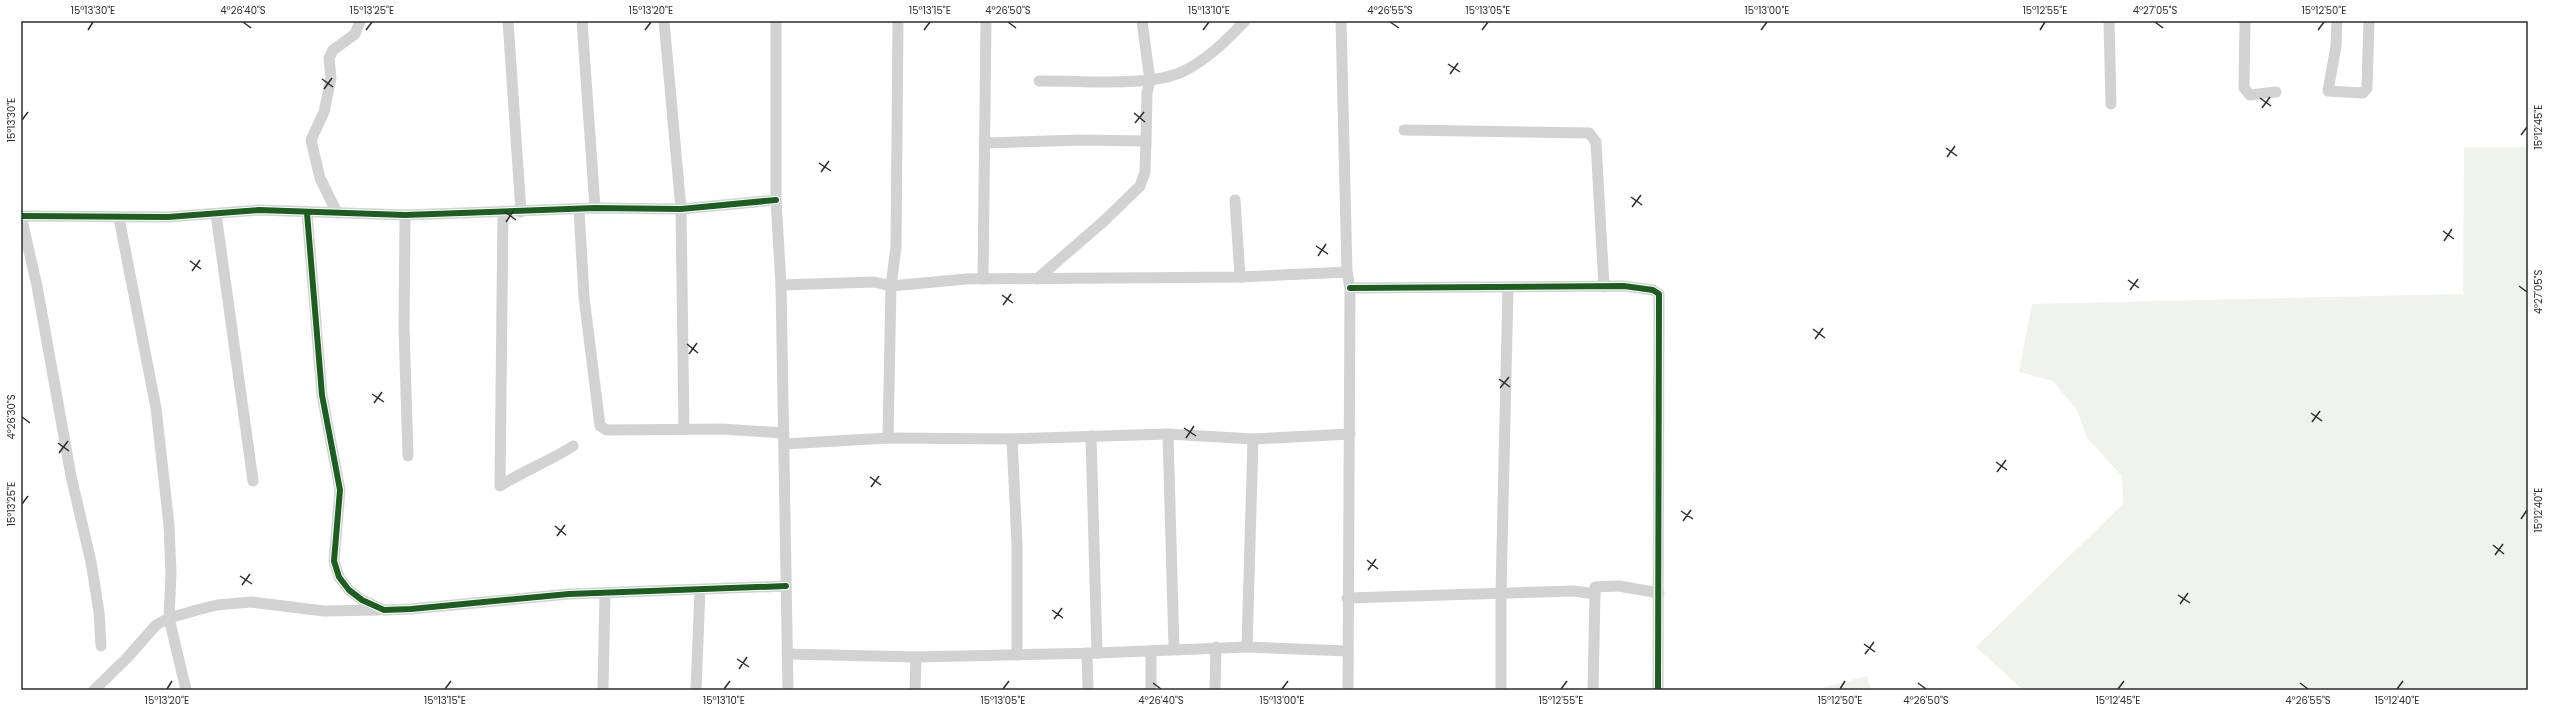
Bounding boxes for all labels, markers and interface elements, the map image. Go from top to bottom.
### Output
text: 15°13'30"E [71,3,115,18]
text: 4°26'40"S [220,3,266,18]
text: 15°13'25"E [350,3,394,18]
text: 15°13'20"E [629,3,673,18]
text: 15°13'15"E [909,3,951,18]
text: 4°26'50"S [985,3,1031,18]
text: 15°13'10"E [1188,3,1230,18]
text: 4°26'55"S [1367,3,1413,18]
text: 15°13'05"E [1466,3,1510,18]
text: 15°13'00"E [1745,3,1789,18]
text: 15°12'55"E [2023,3,2067,18]
text: 4°27'05"S [2133,3,2177,18]
text: 15°12'50"E [2302,3,2346,18]
text: 15°13'30"E [4,98,19,142]
text: 15°12'45"E [2531,105,2546,149]
text: 4°27'05"S [2531,270,2546,314]
text: 4°26'30"S [4,394,19,440]
text: 15°13'25"E [4,482,19,526]
text: 15°12'40"E [2531,488,2546,532]
text: 15°13'20"E [145,693,189,708]
text: 15°13'15"E [424,693,466,708]
text: 15°13'10"E [703,693,745,708]
text: 15°13'05"E [981,693,1025,708]
text: 4°26'40"S [1138,693,1184,708]
text: 15°13'00"E [1260,693,1304,708]
text: 15°12'55"E [1539,693,1583,708]
text: 15°12'50"E [1818,693,1862,708]
text: 4°26'50"S [1903,693,1949,708]
text: 15°12'45"E [2096,693,2140,708]
text: 4°26'55"S [2285,693,2331,708]
text: 15°12'40"E [2375,693,2419,708]

